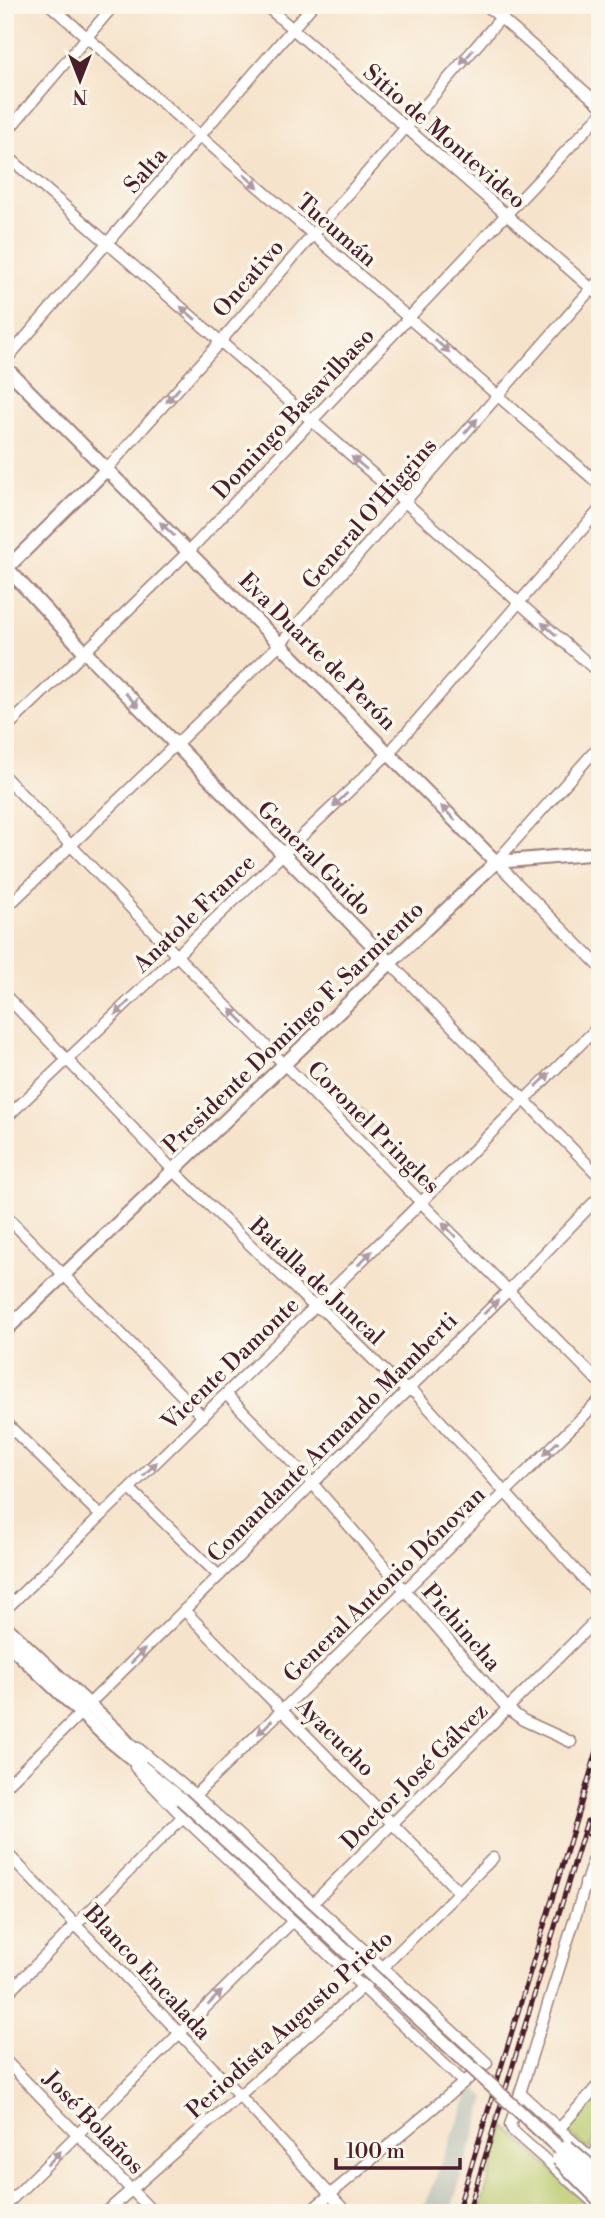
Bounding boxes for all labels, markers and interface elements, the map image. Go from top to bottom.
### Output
north arrow [46,46,116,116]
one-way arrow [460,48,476,65]
street label: Sitio de Montevideo [357,58,531,215]
text: N [72,84,88,108]
street label: Salta [118,142,174,199]
one-way arrow [243,173,260,188]
street label: Tucumán [290,188,383,274]
street label: Oncativo [207,234,290,324]
one-way arrow [180,306,197,322]
street label: Domingo Basavilbaso [207,322,381,505]
one-way arrow [433,338,451,354]
one-way arrow [166,386,182,403]
one-way arrow [463,417,478,434]
street label: General O'Higgins [296,432,443,595]
one-way arrow [351,456,368,471]
one-way arrow [159,521,176,538]
street label: Eva Duarte de Perón [232,567,402,737]
one-way arrow [540,622,557,637]
one-way arrow [123,691,139,708]
one-way arrow [332,792,349,808]
street label: General Guido [251,796,377,922]
one-way arrow [441,805,457,822]
street label: Anatole France [127,849,261,979]
street label: Presidente Domingo F. Sarmiento [158,896,430,1160]
one-way arrow [114,1000,131,1016]
one-way arrow [229,1008,245,1024]
street label: Coronel Pringles [301,1056,445,1200]
one-way arrow [535,1071,552,1088]
street label: Batalla de Juncal [242,1211,390,1351]
one-way arrow [441,1222,457,1239]
one-way arrow [357,1250,373,1267]
street label: Vicente Damonte [156,1291,305,1437]
one-way arrow [482,1300,499,1316]
street label: Comandante Armando Mamberti [202,1307,464,1569]
one-way arrow [543,1440,560,1456]
one-way arrow [142,1460,159,1477]
street label: General Antonio Dónovan [278,1481,492,1689]
street label: Pichincha [416,1578,507,1677]
one-way arrow [129,1648,146,1665]
street label: Ayacucho [289,1692,381,1783]
street label: Doctor José Gálvez [335,1697,494,1856]
one-way arrow [257,1718,274,1735]
street label: Blanco Encalada [77,1899,217,2046]
street label: Periodista Augusto Prieto [181,1925,399,2125]
one-way arrow [207,1989,224,2006]
street label: José Bolaños [36,2064,150,2180]
scale bar [336,2127,460,2171]
text: 100 m [346,2139,405,2165]
one-way arrow [45,2149,62,2166]

